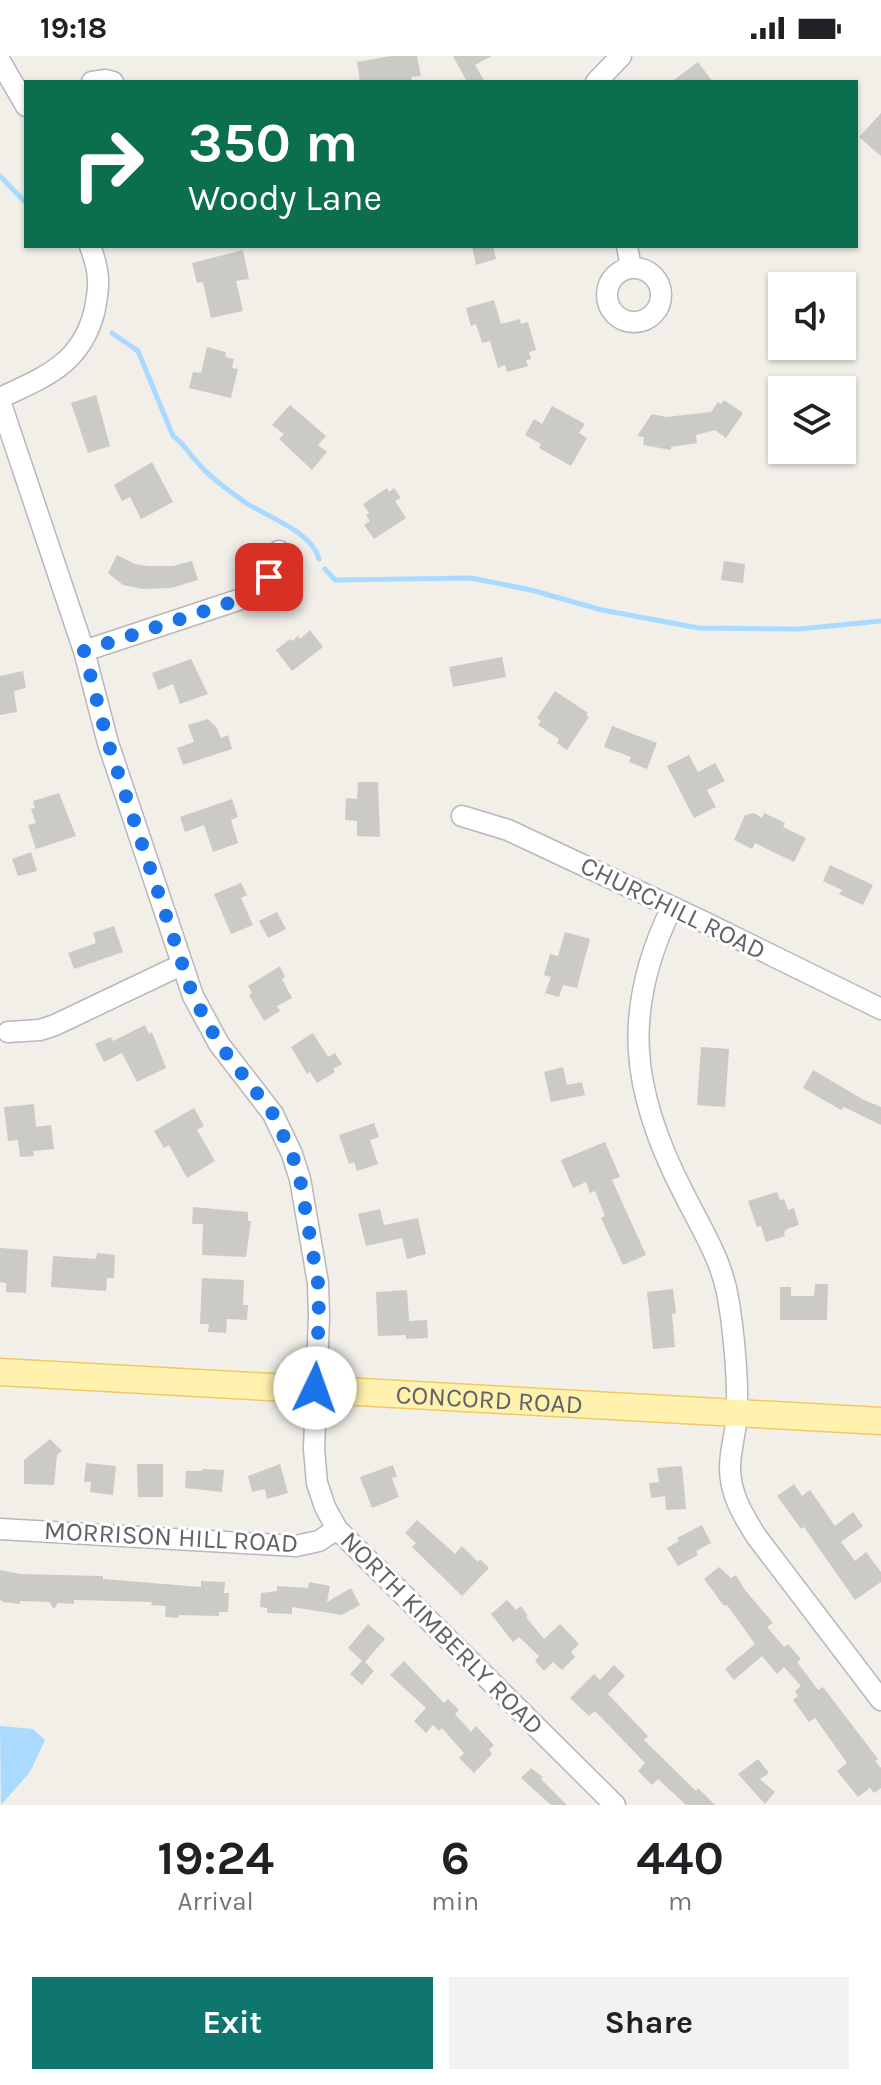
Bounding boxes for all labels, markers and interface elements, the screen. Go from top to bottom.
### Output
text: 19:18 [40,10,107,46]
text: 350 m [188,110,358,175]
icon: right [56,112,160,216]
text: Woody Lane [188,177,382,219]
map controls [768,272,856,464]
button: sound [768,272,856,360]
button: layers [768,376,856,464]
pin [235,543,303,611]
icon: arrive [247,555,291,599]
street label: CHURCHILL ROAD [575,850,771,966]
position arrow [273,1346,357,1430]
street label: CONCORD ROAD [395,1379,584,1420]
street label: MORRISON HILL ROAD [43,1515,299,1559]
street label: NORTH KIMBERLY ROAD [334,1525,550,1741]
text: 19:24 [157,1830,274,1886]
text: 6 [441,1830,470,1886]
text: 440 [636,1830,724,1886]
text: Arrival [178,1886,254,1917]
text: min [431,1886,479,1917]
text: m [668,1886,692,1917]
button: Exit [32,1977,433,2069]
button: Share [449,1977,849,2069]

